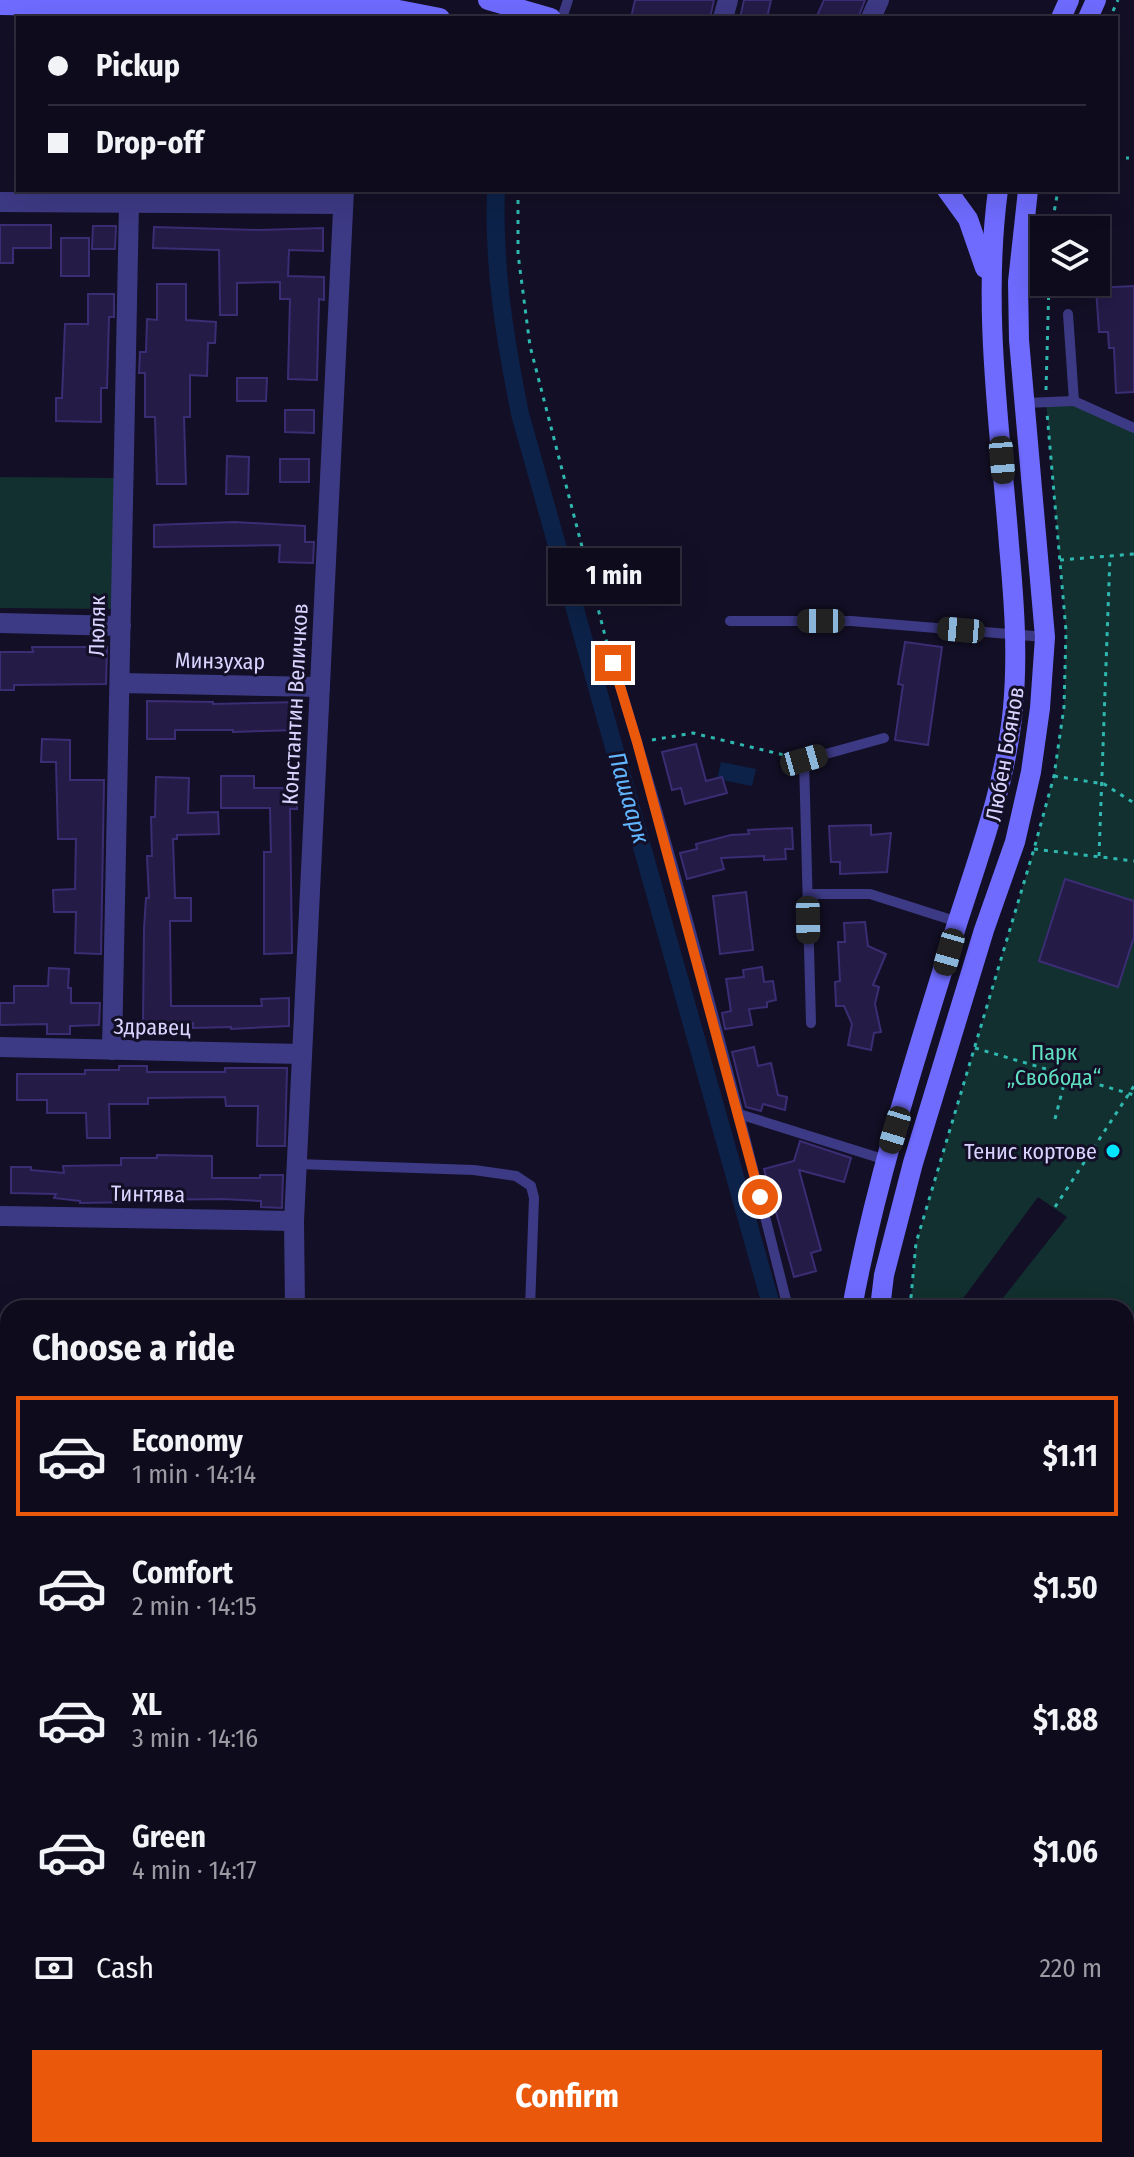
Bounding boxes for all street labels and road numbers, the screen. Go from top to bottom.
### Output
street label: Люляк [83,595,111,657]
street label: Константин Величков [276,602,314,806]
street label: Минзухар [175,647,265,675]
street label: Любен Боянов [980,685,1030,823]
street label: Здравец [113,1013,191,1041]
street label: Тинтява [111,1180,185,1208]

